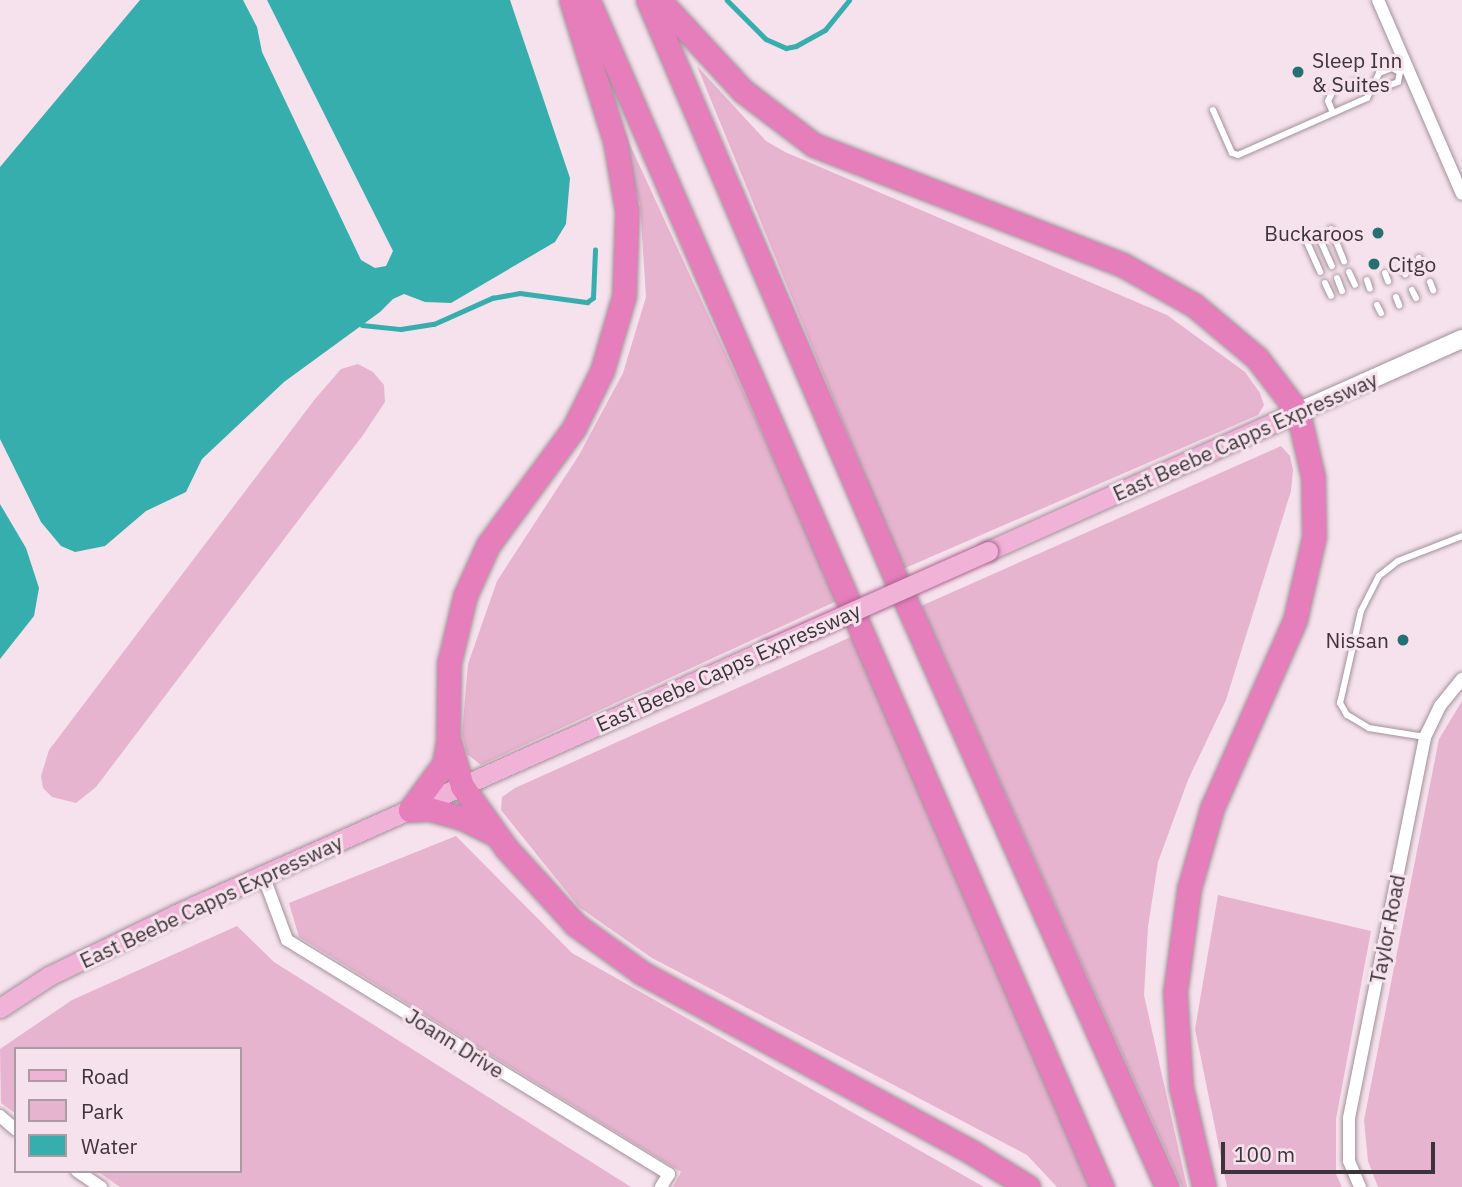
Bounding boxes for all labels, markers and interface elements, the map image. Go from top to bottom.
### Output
place label: Sleep Inn & Suites [1312,47,1402,97]
marker: Sleep Inn & Suites [1290,64,1306,80]
place label: Buckaroos [1264,220,1364,246]
marker: Buckaroos [1370,225,1386,241]
place label: Citgo [1388,251,1436,277]
marker: Citgo [1366,256,1382,272]
street label: East Beebe Capps Expressway [1109,366,1381,506]
street label: East Beebe Capps Expressway [592,597,864,737]
place label: Nissan [1325,627,1389,653]
marker: Nissan [1395,632,1411,648]
street label: East Beebe Capps Expressway [76,829,346,973]
street label: Taylor Road [1364,872,1410,986]
street label: Joann Drive [401,1003,509,1083]
legend [14,1047,242,1173]
text: Road [81,1062,129,1090]
text: Park [81,1097,124,1125]
scale bar [1224,1128,1438,1172]
text: Water [81,1132,137,1160]
text: 100 m [1234,1140,1295,1168]

